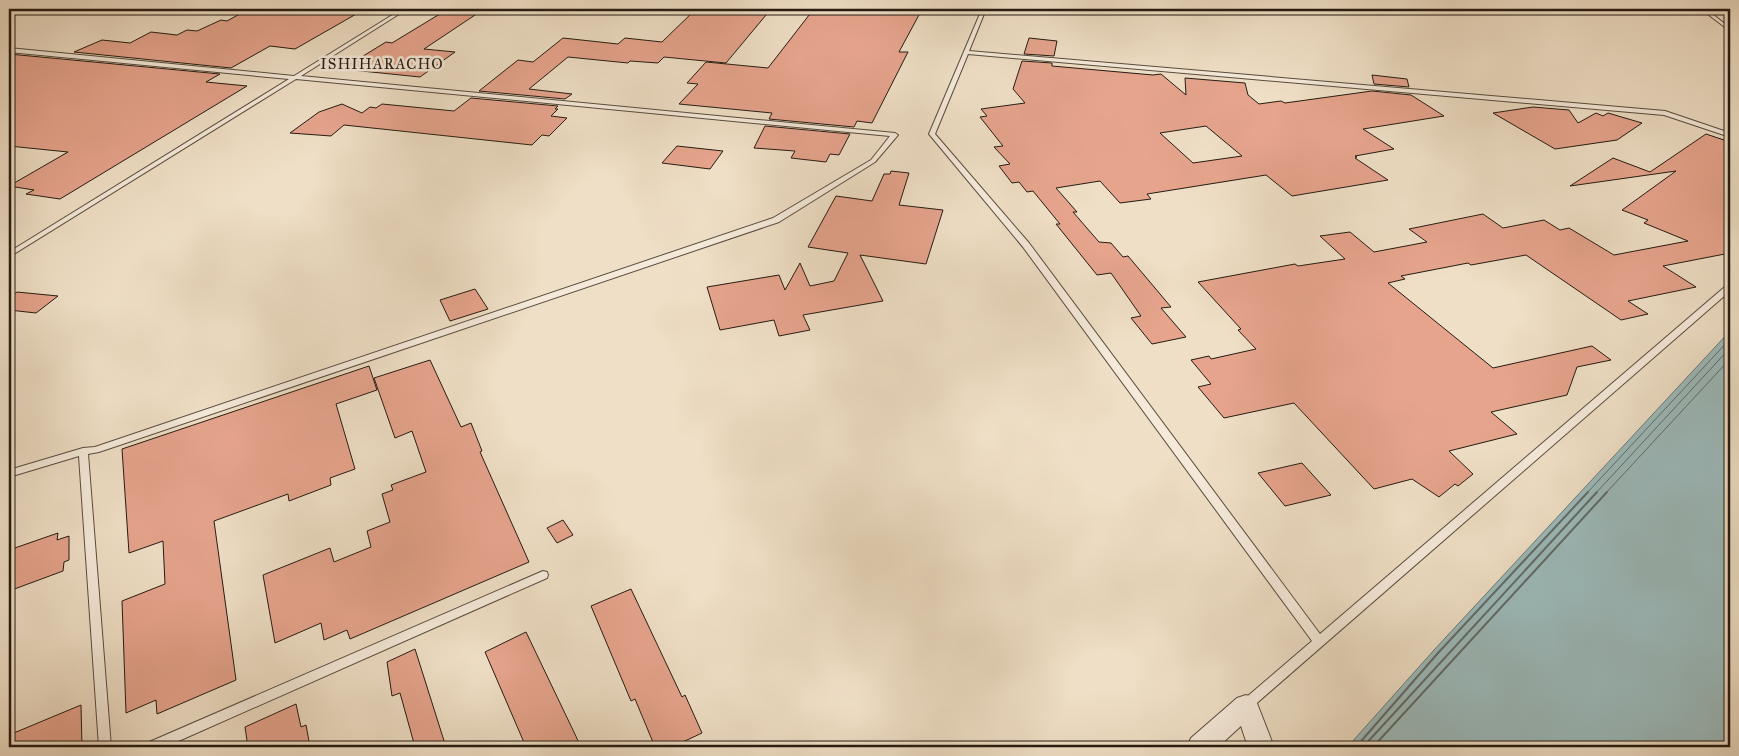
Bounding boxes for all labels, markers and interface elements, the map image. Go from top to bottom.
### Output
district label: ISHIHARACHO [320,55,444,73]

